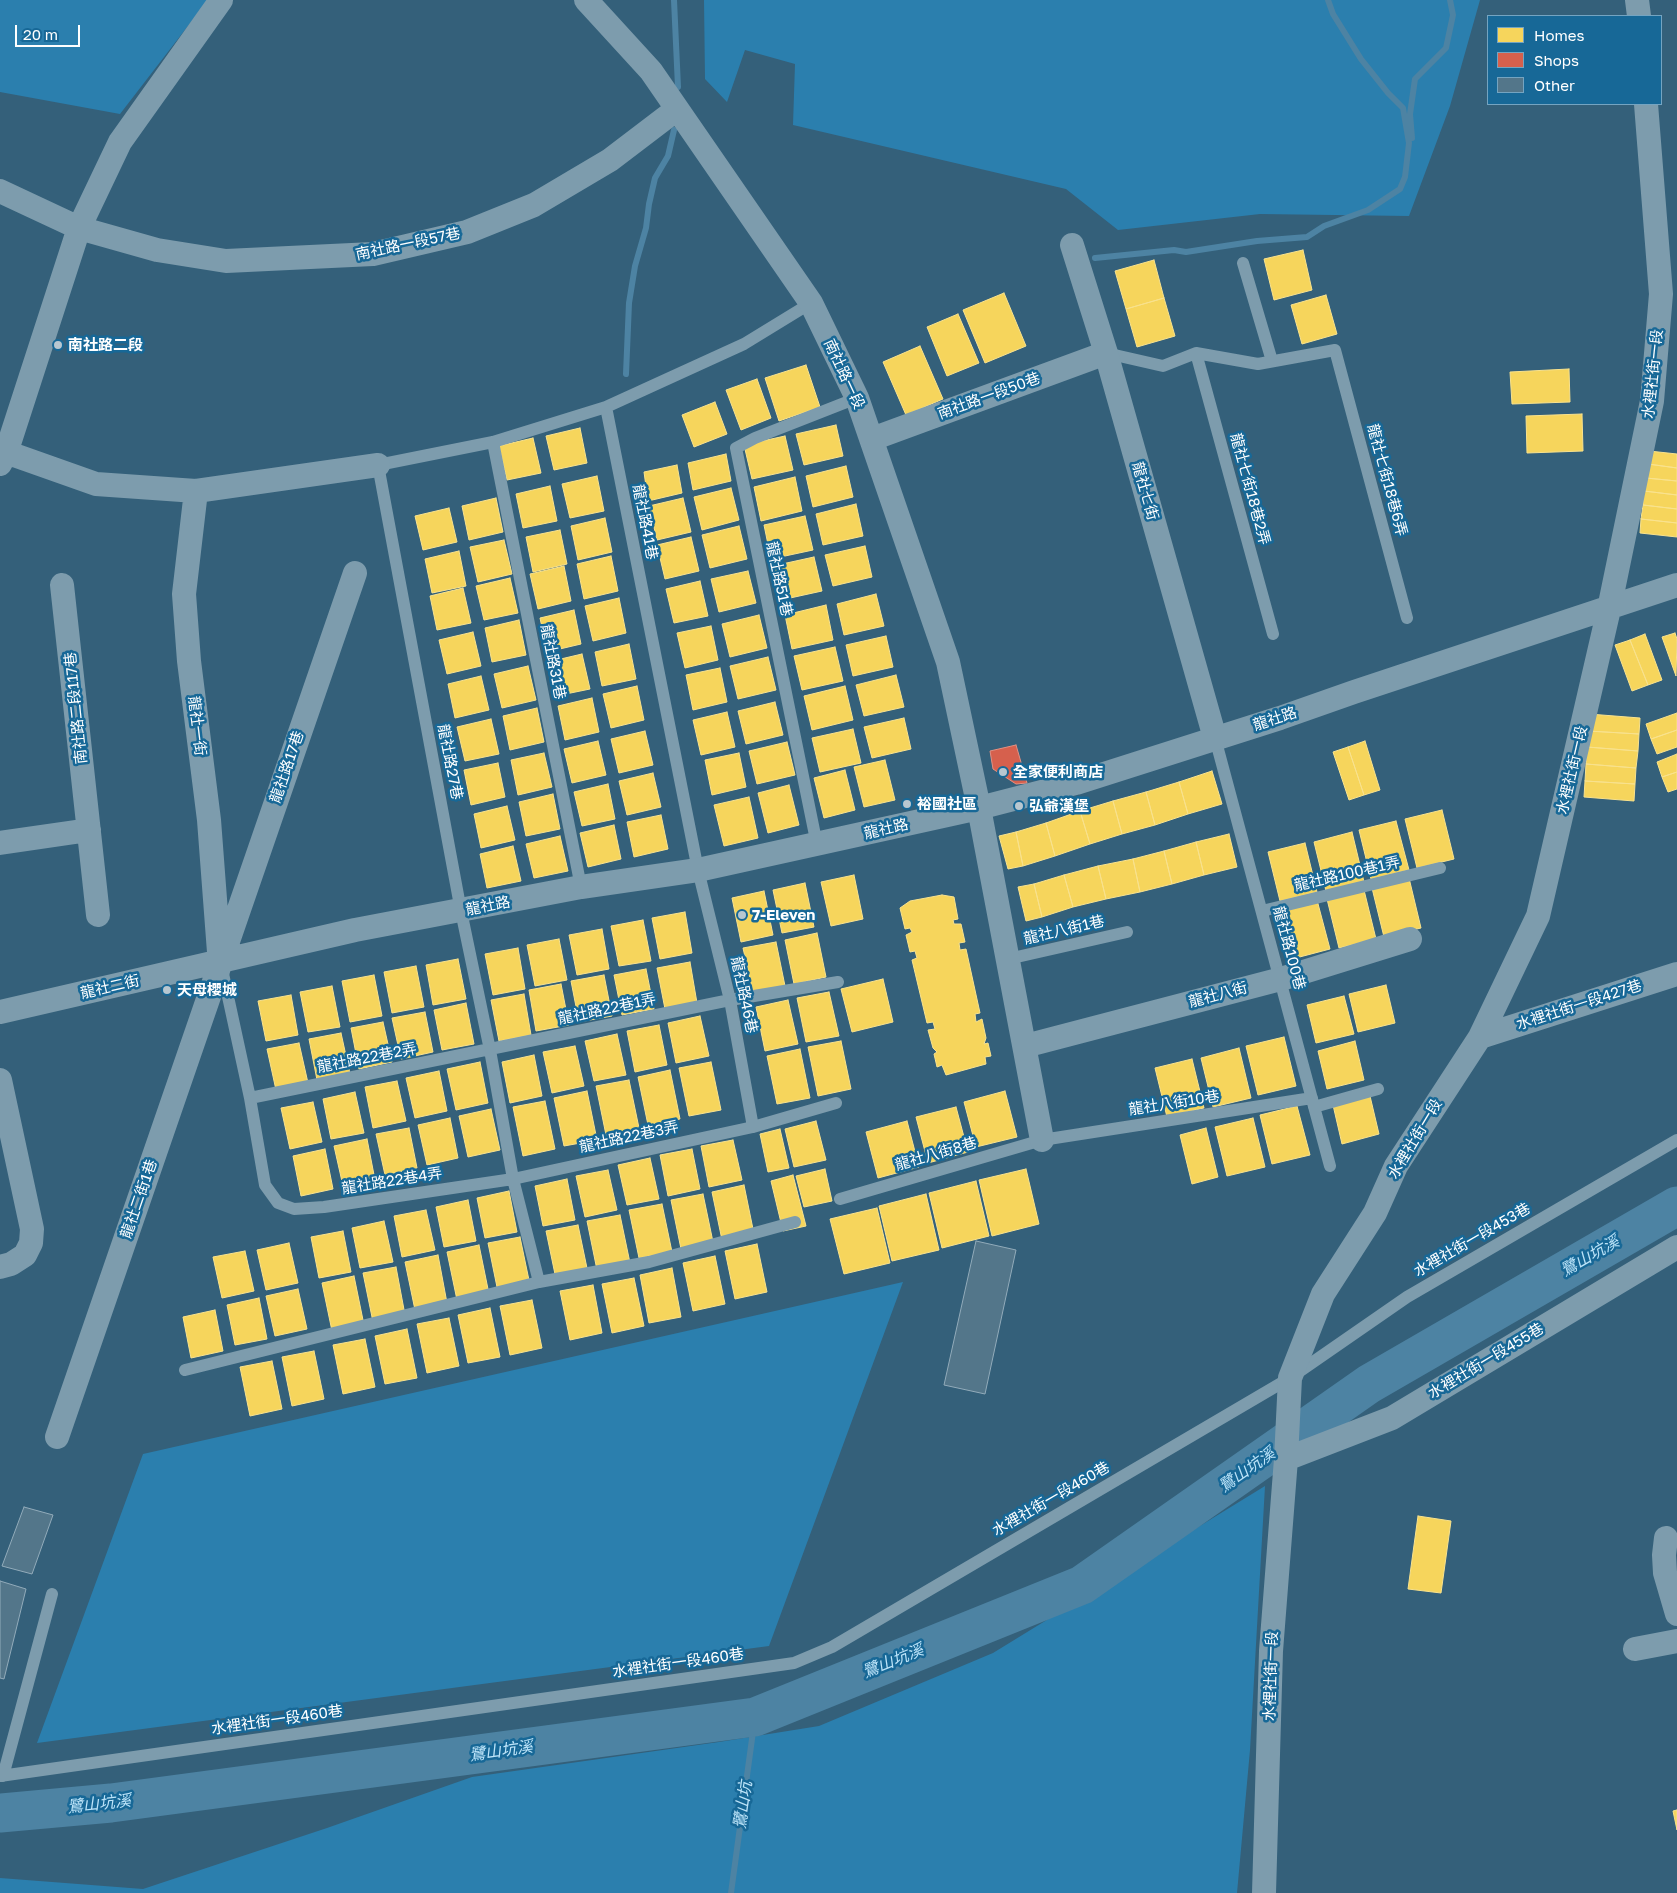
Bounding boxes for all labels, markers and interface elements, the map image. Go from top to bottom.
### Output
scale bar [18,15,82,47]
legend [1487,15,1662,105]
text: 20 m [23,25,58,43]
text: Homes [1534,26,1584,44]
text: Shops [1534,51,1579,69]
text: Other [1534,76,1575,94]
street label: 南社路一段57巷 [354,224,462,264]
street label: 水裡社街一段 [1639,328,1667,420]
place label: 南社路二段 [68,336,143,354]
street label: 南社路一段 [820,336,868,412]
marker: 南社路二段 [52,339,64,351]
street label: 南社路一段50巷 [935,369,1043,423]
street label: 龍社七街18巷6弄 [1363,422,1411,538]
street label: 龍社七街18巷2弄 [1226,431,1274,547]
street label: 龍社七街 [1128,460,1162,522]
street label: 龍社路41巷 [629,483,661,561]
street label: 龍社路51巷 [762,540,796,618]
street label: 龍社路31巷 [537,623,569,701]
street label: 南社路二段117巷 [61,651,91,765]
street label: 龍社一街 [184,695,210,757]
street label: 龍社路 [1251,703,1299,735]
street label: 龍社路27巷 [434,723,466,801]
street label: 水裡社街一段 [1553,724,1591,816]
street label: 龍社路17巷 [266,729,308,805]
place label: 全家便利商店 [1013,763,1103,781]
marker: 全家便利商店 [997,766,1009,778]
place label: 裕國社區 [917,795,977,813]
place label: 弘爺漢堡 [1029,797,1089,815]
marker: 裕國社區 [901,798,913,810]
marker: 弘爺漢堡 [1013,800,1025,812]
street label: 龍社路 [862,815,910,843]
street label: 龍社路100巷1弄 [1292,853,1402,895]
street label: 龍社路 [464,893,512,919]
street label: 龍社路100巷 [1269,904,1309,992]
place label: 7-Eleven [752,906,815,924]
marker: 7-Eleven [736,909,748,921]
street label: 龍社八街1巷 [1022,912,1106,948]
street label: 龍社路46巷 [727,955,761,1035]
street label: 龍社二街 [79,971,141,1003]
street label: 水裡社街一段427巷 [1514,976,1644,1034]
street label: 龍社八街 [1187,979,1249,1011]
place label: 天母櫻城 [177,981,237,999]
marker: 天母櫻城 [161,984,173,996]
street label: 龍社路22巷1弄 [556,990,658,1028]
street label: 龍社路22巷2弄 [316,1040,418,1076]
street label: 龍社八街10巷 [1127,1087,1221,1119]
street label: 水裡社街一段 [1384,1096,1446,1182]
street label: 龍社路22巷3弄 [578,1118,680,1156]
street label: 龍社八街8巷 [893,1134,979,1174]
street label: 龍社二街1巷 [117,1157,161,1241]
street label: 龍社路22巷4弄 [340,1164,444,1198]
street label: 水裡社街一段453巷 [1411,1199,1533,1281]
water label: 鷺山坑溪 [1557,1232,1623,1280]
street label: 水裡社街一段455巷 [1425,1319,1547,1403]
water label: 鷺山坑溪 [1215,1444,1279,1496]
street label: 水裡社街一段460巷 [989,1458,1113,1540]
street label: 水裡社街一段 [1260,1631,1282,1721]
water label: 鷺山坑溪 [860,1640,926,1682]
street label: 水裡社街一段460巷 [611,1645,745,1681]
street label: 水裡社街一段460巷 [210,1702,344,1738]
water label: 鷺山坑溪 [468,1737,534,1765]
water label: 鷺山坑 [730,1780,756,1830]
water label: 鷺山坑溪 [66,1791,132,1817]

